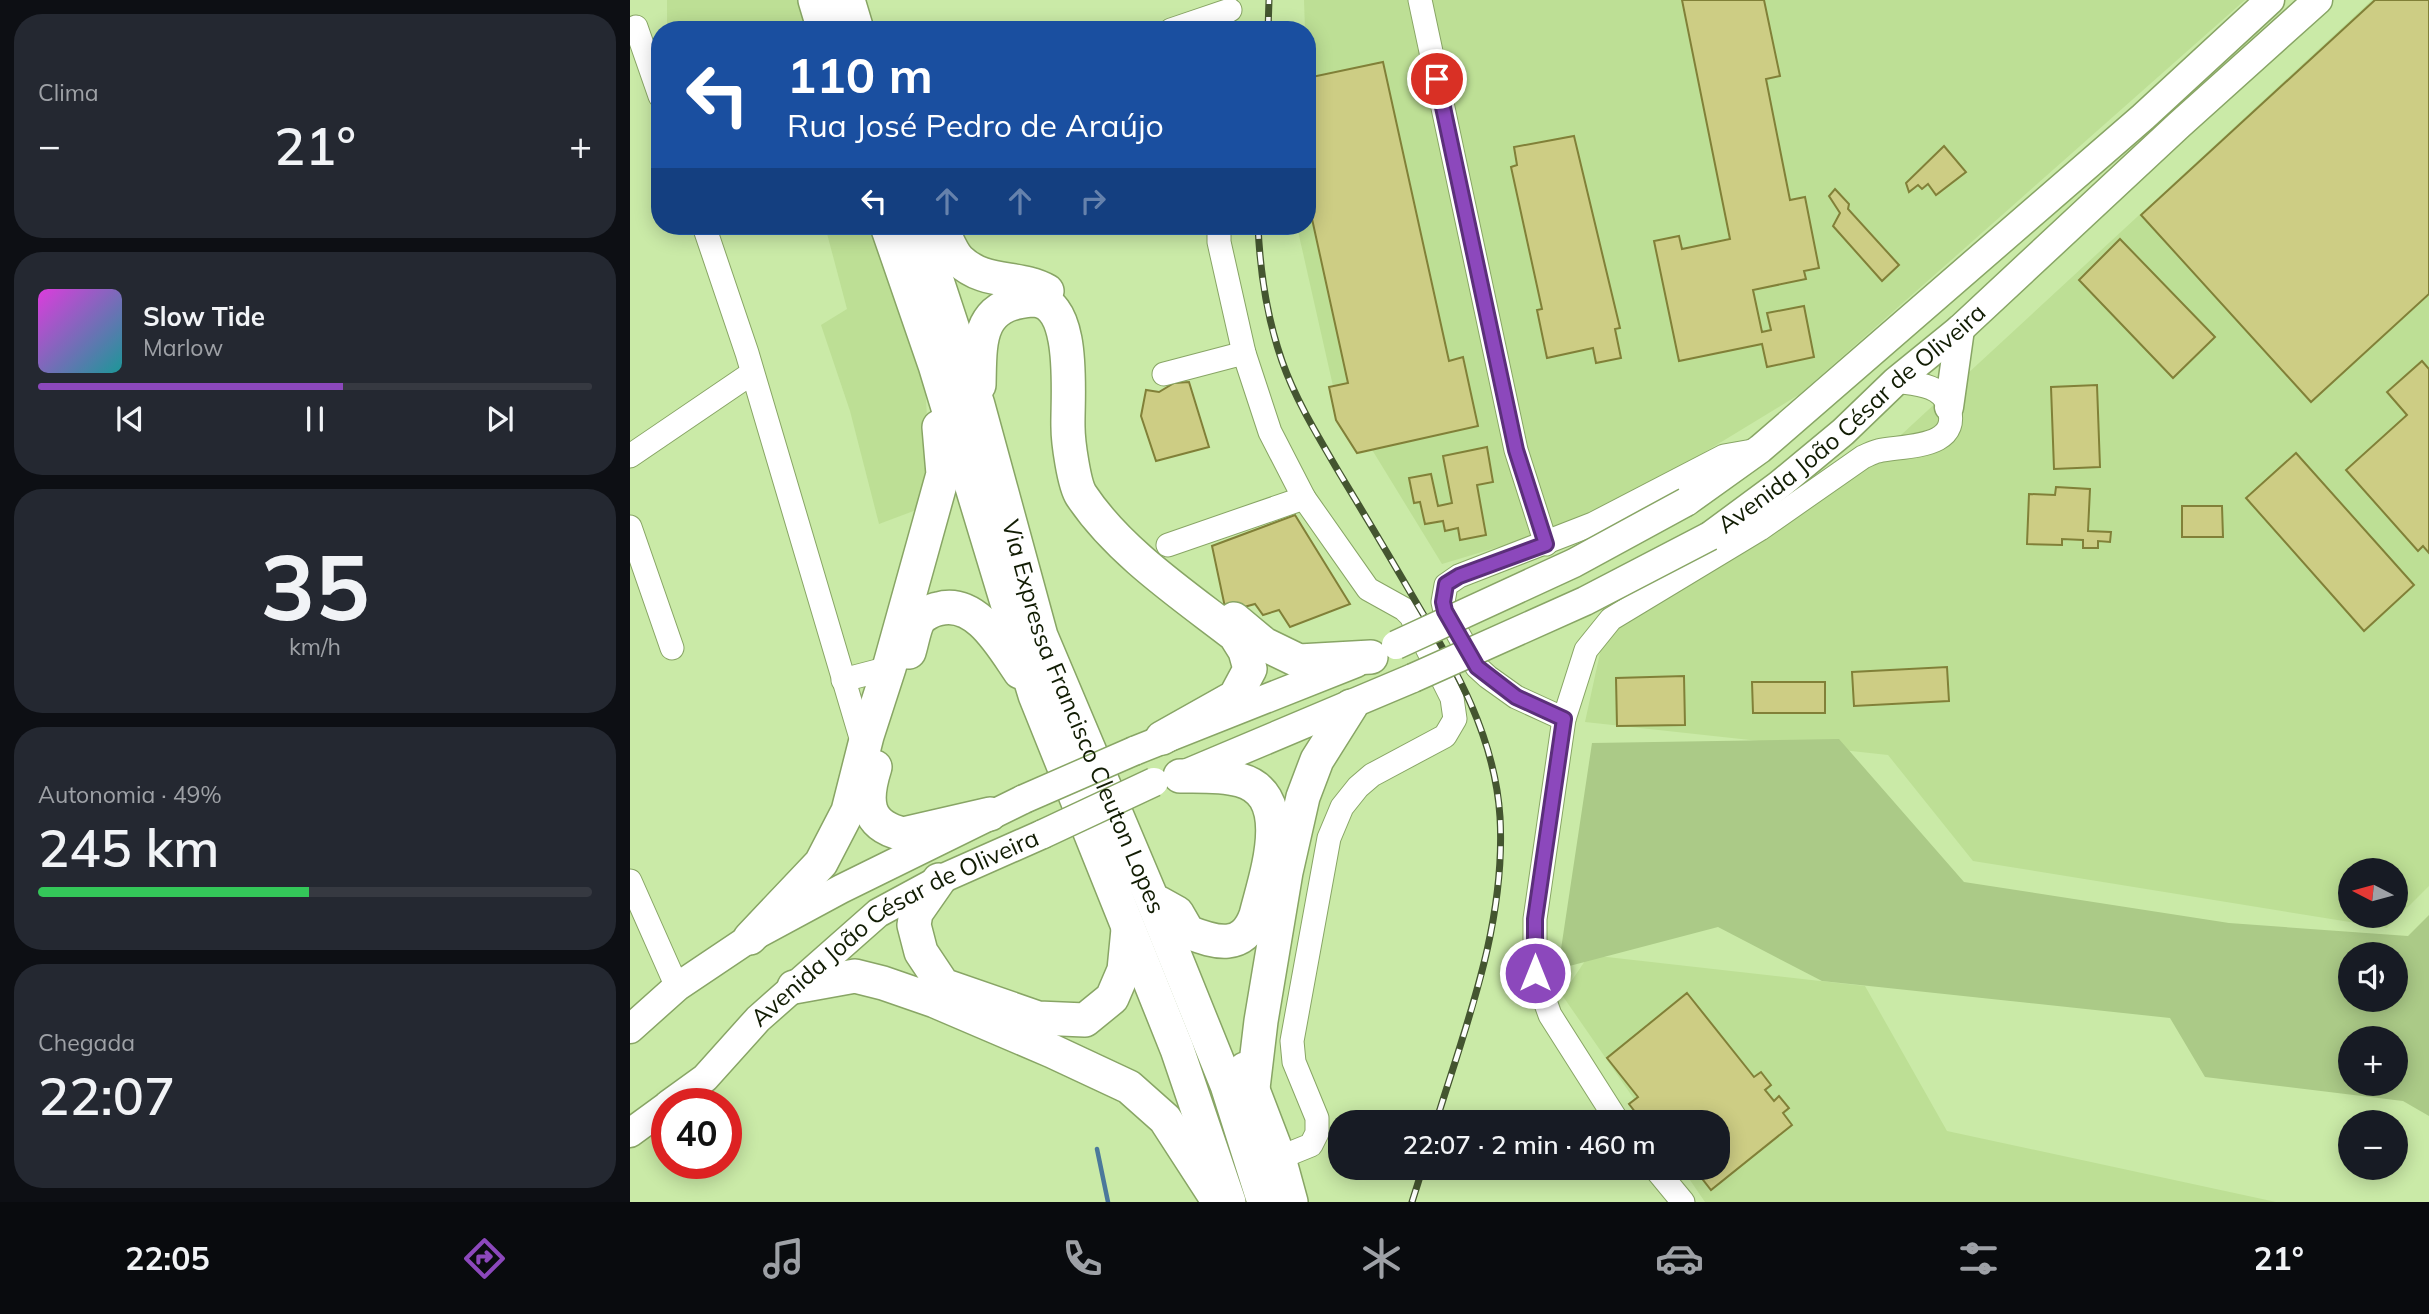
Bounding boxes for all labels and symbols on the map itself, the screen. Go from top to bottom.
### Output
pin [1407,49,1467,109]
street label: Avenida João César de Oliveira [1711,297,1991,539]
street label: Via Expressa Francisco Cleuton Lopes [996,516,1172,918]
street label: Avenida João César de Oliveira [744,822,1043,1032]
north arrow [2338,858,2408,928]
position arrow [1498,936,1572,1010]
speed limit sign: 40 [651,1088,742,1179]

